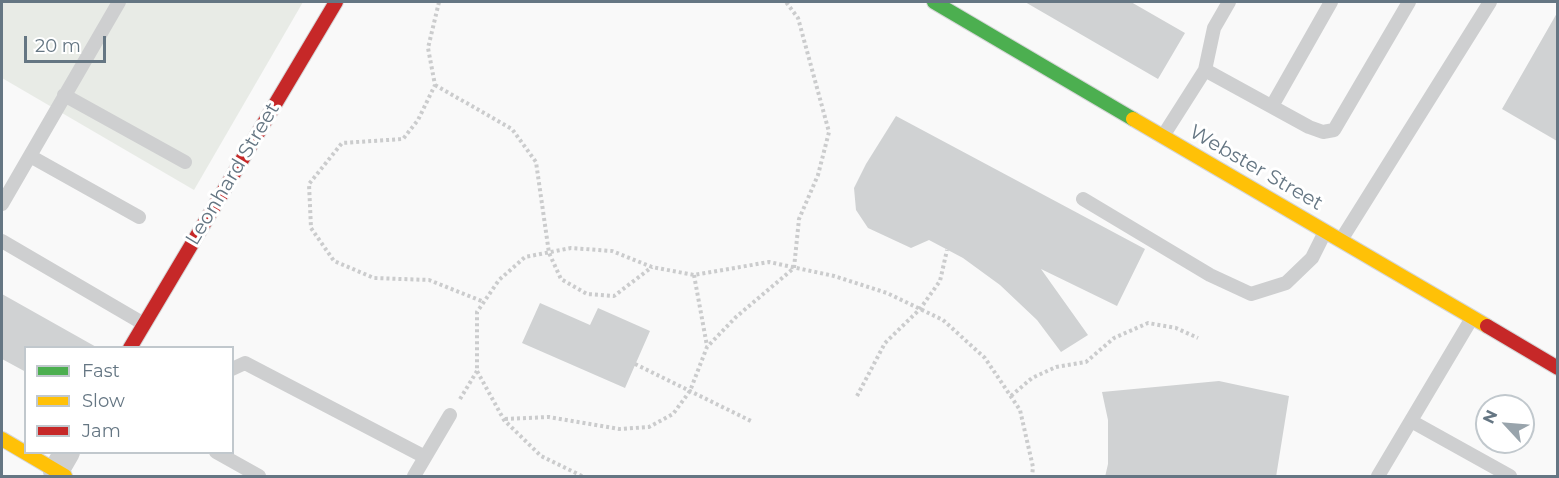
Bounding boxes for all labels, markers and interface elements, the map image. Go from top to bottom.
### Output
scale bar [27,24,110,62]
text: 20 m [35,35,81,57]
street label: Leonhard Street [181,98,285,250]
street label: Webster Street [1185,120,1327,216]
legend [24,346,234,454]
text: Fast [82,360,120,382]
text: Slow [82,390,125,412]
north arrow [1475,394,1535,454]
text: N [1479,407,1502,427]
text: Jam [82,420,121,442]

